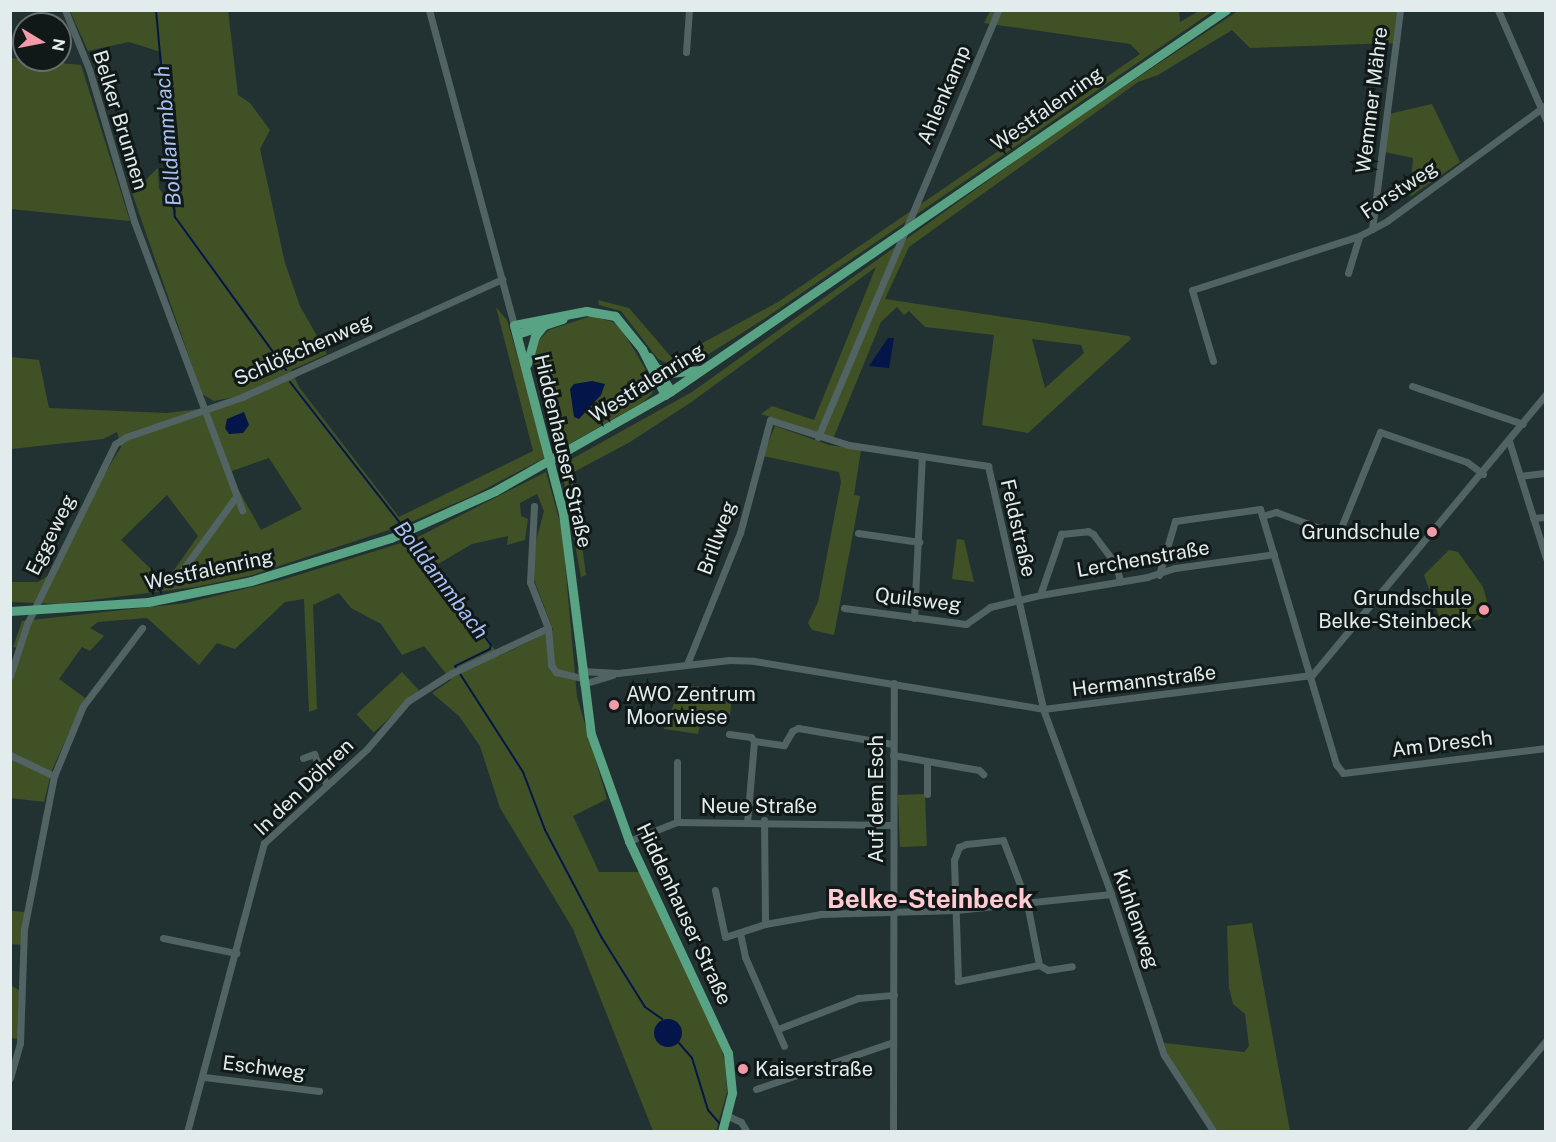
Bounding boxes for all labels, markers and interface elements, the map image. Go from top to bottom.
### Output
north arrow [12,12,72,72]
street label: Wemmer Mähre [1351,25,1393,175]
text: N [48,37,69,53]
street label: Ahlenkamp [912,42,976,148]
street label: Belker Brunnen [87,47,153,193]
street label: Westfalenring [987,62,1107,156]
water label: Bolldammbach [149,65,187,207]
street label: Forstweg [1356,156,1442,224]
street label: Schlößchenweg [230,309,376,391]
street label: Westfalenring [585,338,709,428]
street label: Hiddenhauser Straße [529,352,597,550]
street label: Feldstraße [995,477,1041,579]
street label: Eggeweg [21,491,81,579]
street label: Brillweg [693,498,741,578]
water label: Bolldammbach [389,516,493,644]
place label: Grundschule [1301,520,1420,544]
marker: Grundschule [1425,525,1439,539]
street label: Lerchenstraße [1075,536,1211,582]
street label: Westfalenring [143,545,275,595]
street label: Quilsweg [873,583,963,617]
place label: Grundschule Belke-Steinbeck [1318,586,1472,633]
marker: Grundschule Belke-Steinbeck [1477,603,1491,617]
street label: Hermannstraße [1071,660,1217,702]
place label: AWO Zentrum Moorwiese [626,682,756,729]
marker: AWO Zentrum Moorwiese [607,698,621,712]
street label: Am Dresch [1390,726,1494,762]
street label: In den Döhren [249,734,359,840]
street label: Auf dem Esch [864,735,888,863]
street label: Neue Straße [701,794,817,818]
street label: Hiddenhauser Straße [631,819,737,1009]
street label: Kuhlenweg [1108,866,1164,972]
district label: Belke-Steinbeck [827,883,1033,915]
street label: Eschweg [221,1051,307,1085]
place label: Kaiserstraße [755,1057,873,1081]
marker: Kaiserstraße [736,1062,750,1076]

